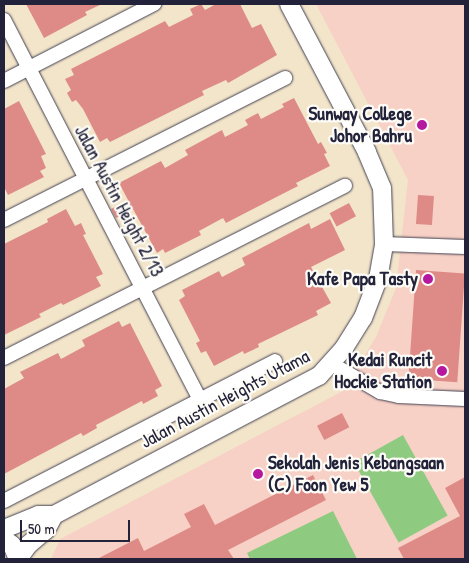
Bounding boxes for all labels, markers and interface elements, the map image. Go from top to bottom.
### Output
place label: Sunway College Johor Bahru [309,103,412,147]
marker: Sunway College Johor Bahru [416,119,428,131]
street label: Jalan Austin Height 2/13 [69,121,169,281]
place label: Kafe Papa Tasty [307,268,418,290]
marker: Kafe Papa Tasty [422,273,434,285]
street label: Jalan Austin Heights Utama [137,345,313,453]
place label: Kedai Runcit Hockie Station [334,349,432,393]
marker: Kedai Runcit Hockie Station [436,365,448,377]
place label: Sekolah Jenis Kebangsaan (C) Foon Yew 5 [268,452,444,496]
marker: Sekolah Jenis Kebangsaan (C) Foon Yew 5 [252,468,264,480]
scale bar [22,510,132,542]
text: 50 m [28,518,55,539]

